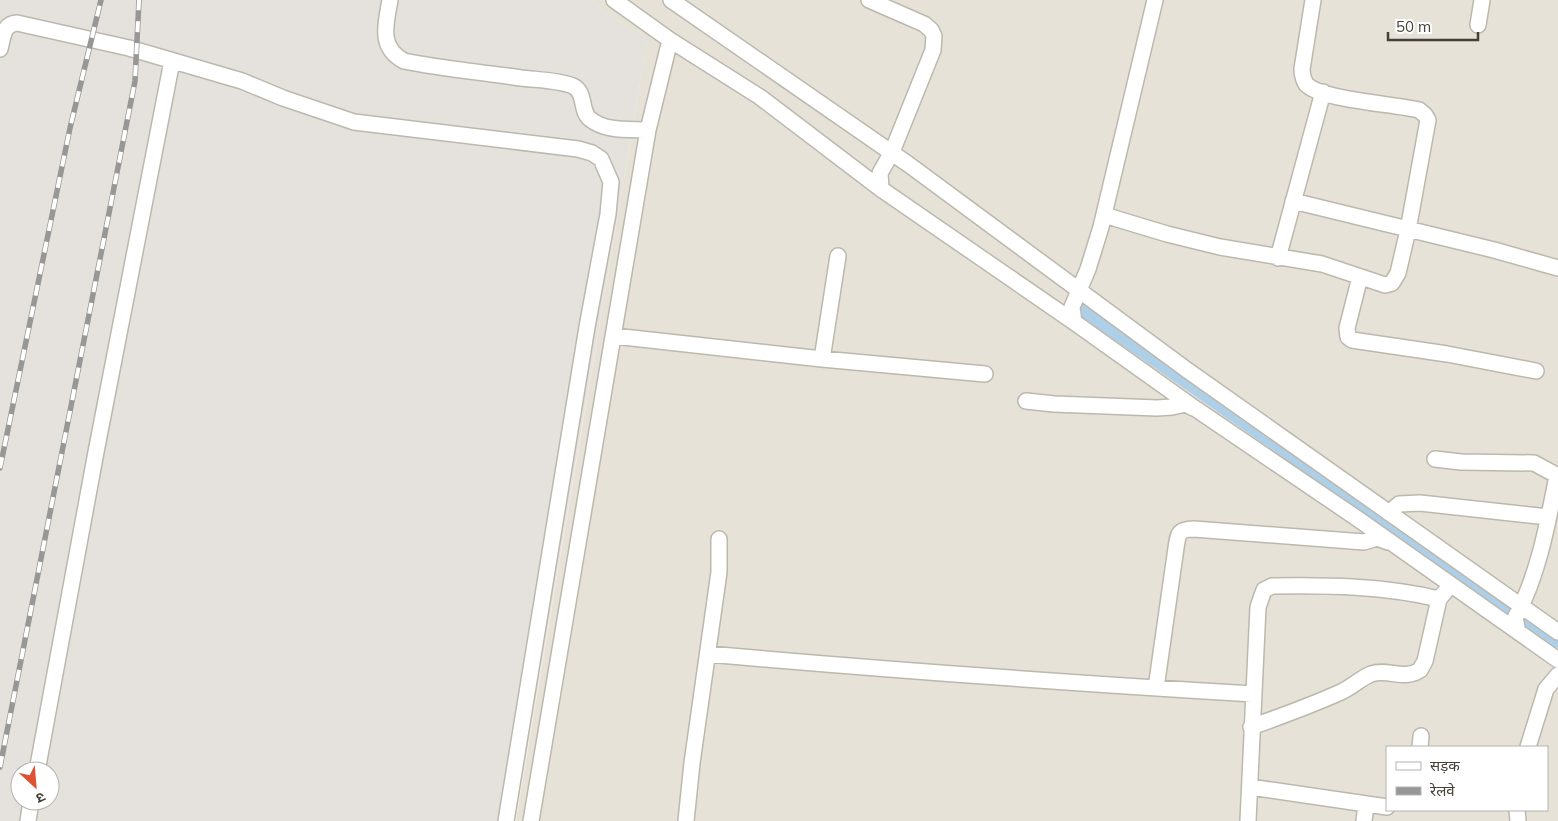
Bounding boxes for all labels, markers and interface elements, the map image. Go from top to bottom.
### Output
scale bar [1388,10,1478,42]
text: 50 m [1396,17,1431,36]
legend [1386,746,1548,811]
text: सड़क [1430,756,1460,775]
north arrow [10,761,60,811]
text: रेलवे [1429,781,1455,800]
text: उ [32,788,48,808]

